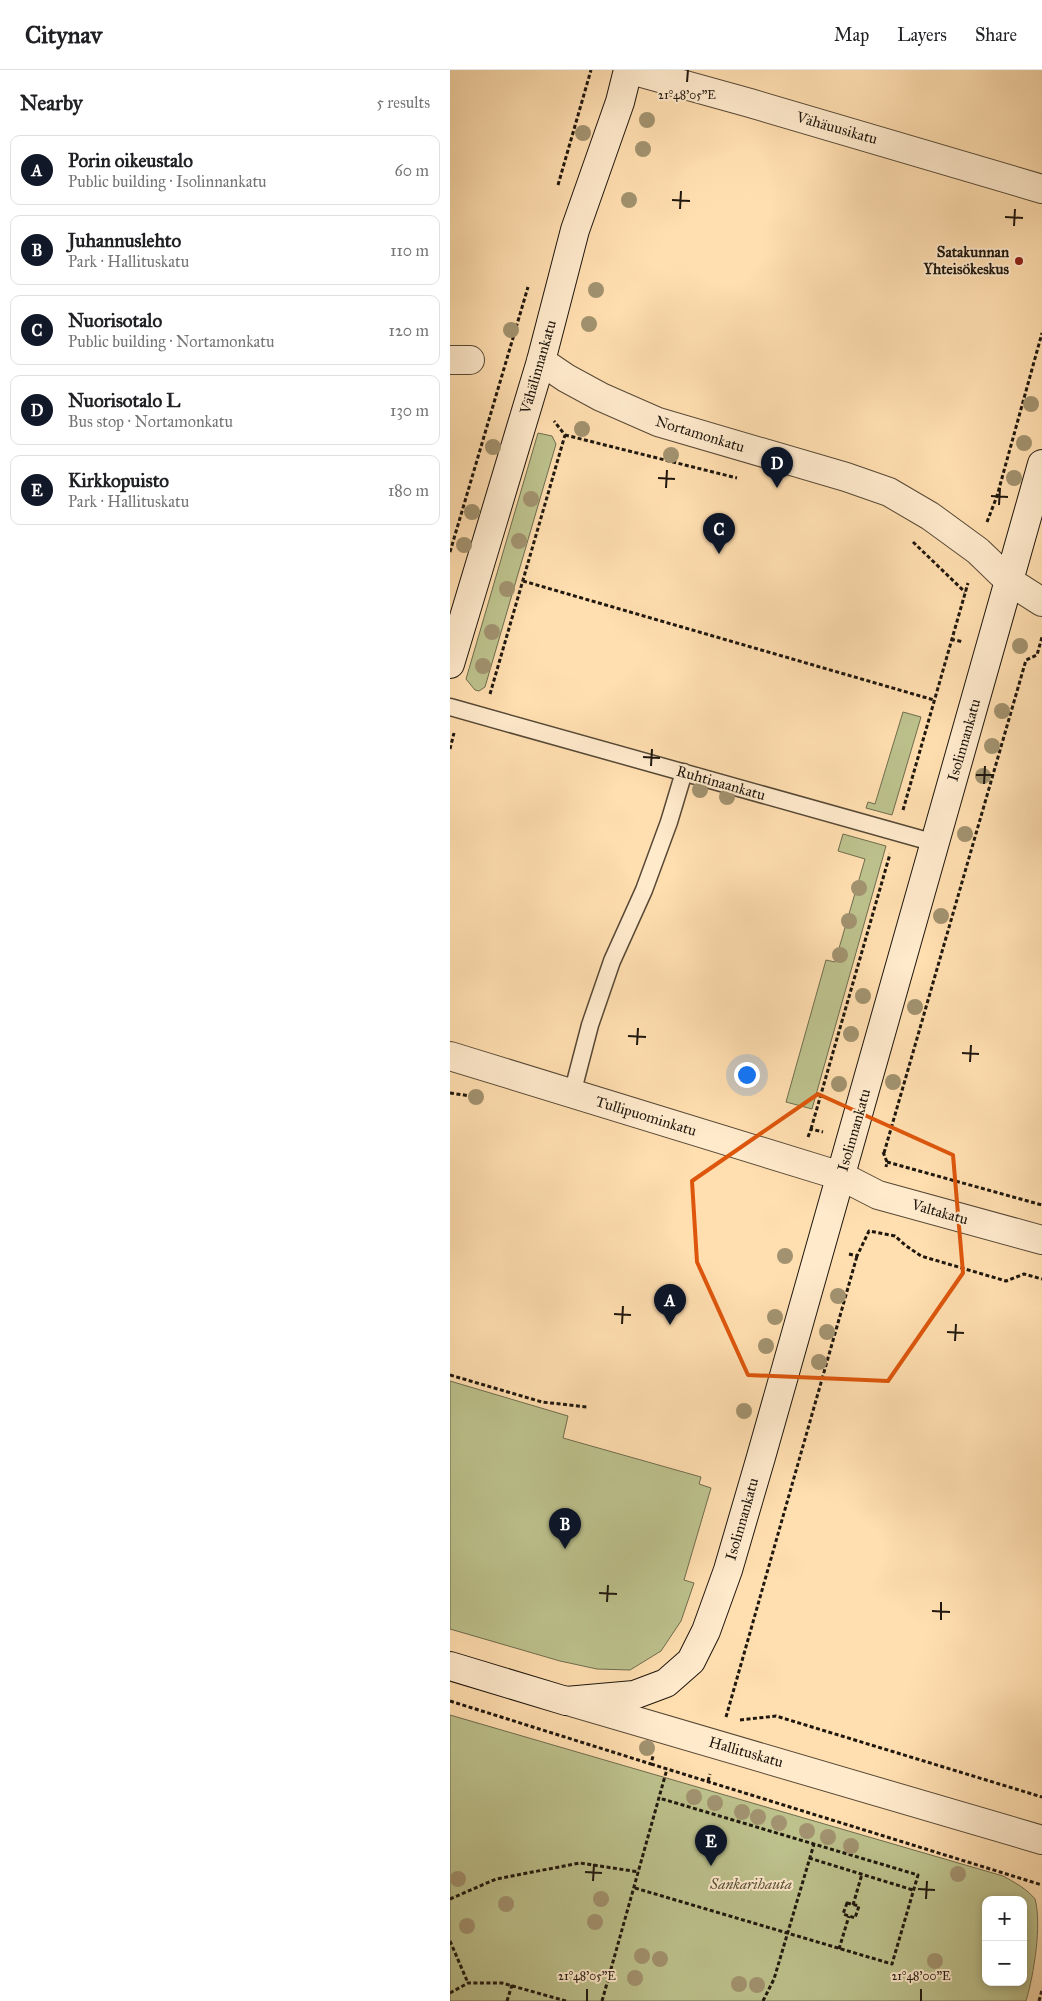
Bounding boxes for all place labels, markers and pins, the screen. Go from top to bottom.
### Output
place label: Satakunnan Yhteisökeskus [922,243,1010,278]
marker: Satakunnan Yhteisökeskus [1013,255,1025,267]
pin: D [761,447,793,488]
pin: C [703,513,735,554]
pin: A [654,1284,686,1325]
pin: B [549,1508,581,1549]
pin: E [695,1825,727,1866]

